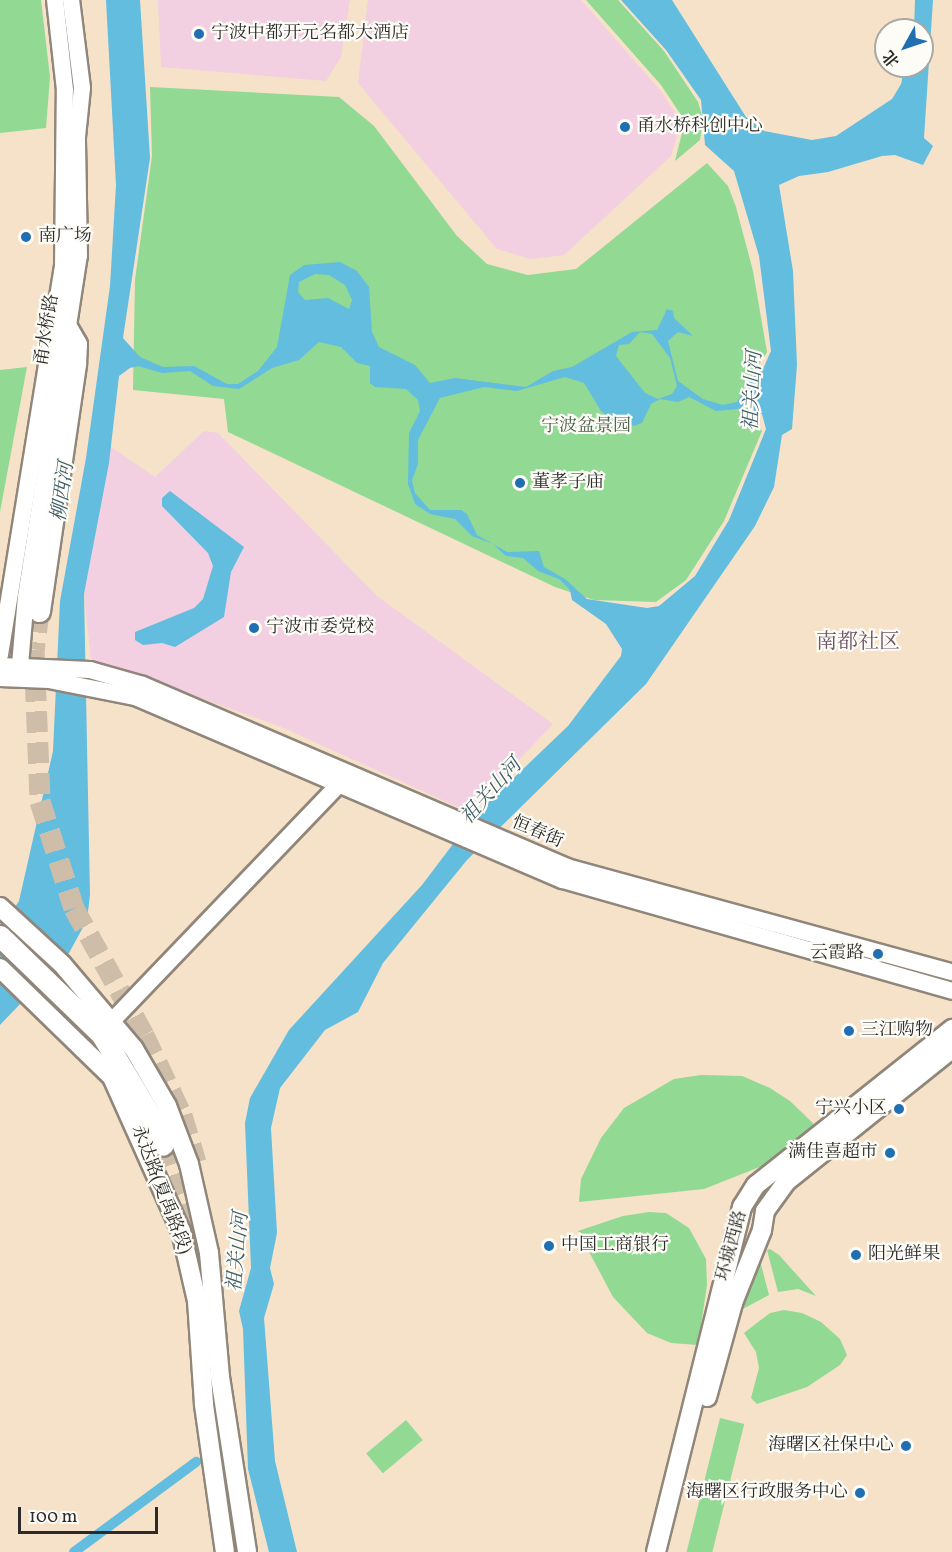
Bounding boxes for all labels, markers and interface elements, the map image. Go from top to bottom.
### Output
north arrow [874,18,934,78]
place label: 宁波中都开元名都大酒店 [211,23,409,45]
marker: 宁波中都开元名都大酒店 [192,27,206,41]
text: 北 [878,45,905,71]
place label: 甬水桥科创中心 [637,116,763,138]
marker: 甬水桥科创中心 [618,120,632,134]
place label: 南广场 [38,226,92,248]
marker: 南广场 [19,230,33,244]
street label: 甬水桥路 [32,293,64,367]
water label: 祖关山河 [740,350,768,432]
park label: 宁波盆景园 [541,416,631,438]
water label: 柳西河 [48,461,80,523]
place label: 董孝子庙 [532,472,604,494]
marker: 董孝子庙 [513,476,527,490]
place label: 宁波市委党校 [266,617,374,639]
marker: 宁波市委党校 [247,621,261,635]
district label: 南都社区 [816,630,900,656]
water label: 祖关山河 [456,754,528,830]
street label: 恒春街 [508,813,566,853]
place label: 云霞路 [810,943,864,965]
marker: 云霞路 [869,945,887,963]
place label: 三江购物 [861,1020,933,1042]
marker: 三江购物 [842,1024,856,1038]
place label: 宁兴小区 [815,1098,887,1120]
marker: 宁兴小区 [892,1102,906,1116]
street label: 永达路(夏禹路段) [125,1122,195,1258]
place label: 满佳喜超市 [788,1142,878,1164]
marker: 满佳喜超市 [883,1146,897,1160]
street label: 环城西路 [713,1208,753,1284]
water label: 祖关山河 [224,1211,254,1293]
place label: 中国工商银行 [561,1235,669,1257]
marker: 中国工商银行 [542,1239,556,1253]
place label: 阳光鲜果 [868,1244,940,1266]
marker: 阳光鲜果 [849,1248,863,1262]
place label: 海曙区社保中心 [768,1435,894,1457]
marker: 海曙区社保中心 [899,1439,913,1453]
place label: 海曙区行政服务中心 [686,1482,848,1504]
marker: 海曙区行政服务中心 [853,1486,867,1500]
scale bar [21,1495,160,1533]
text: 100 m [29,1505,78,1530]

